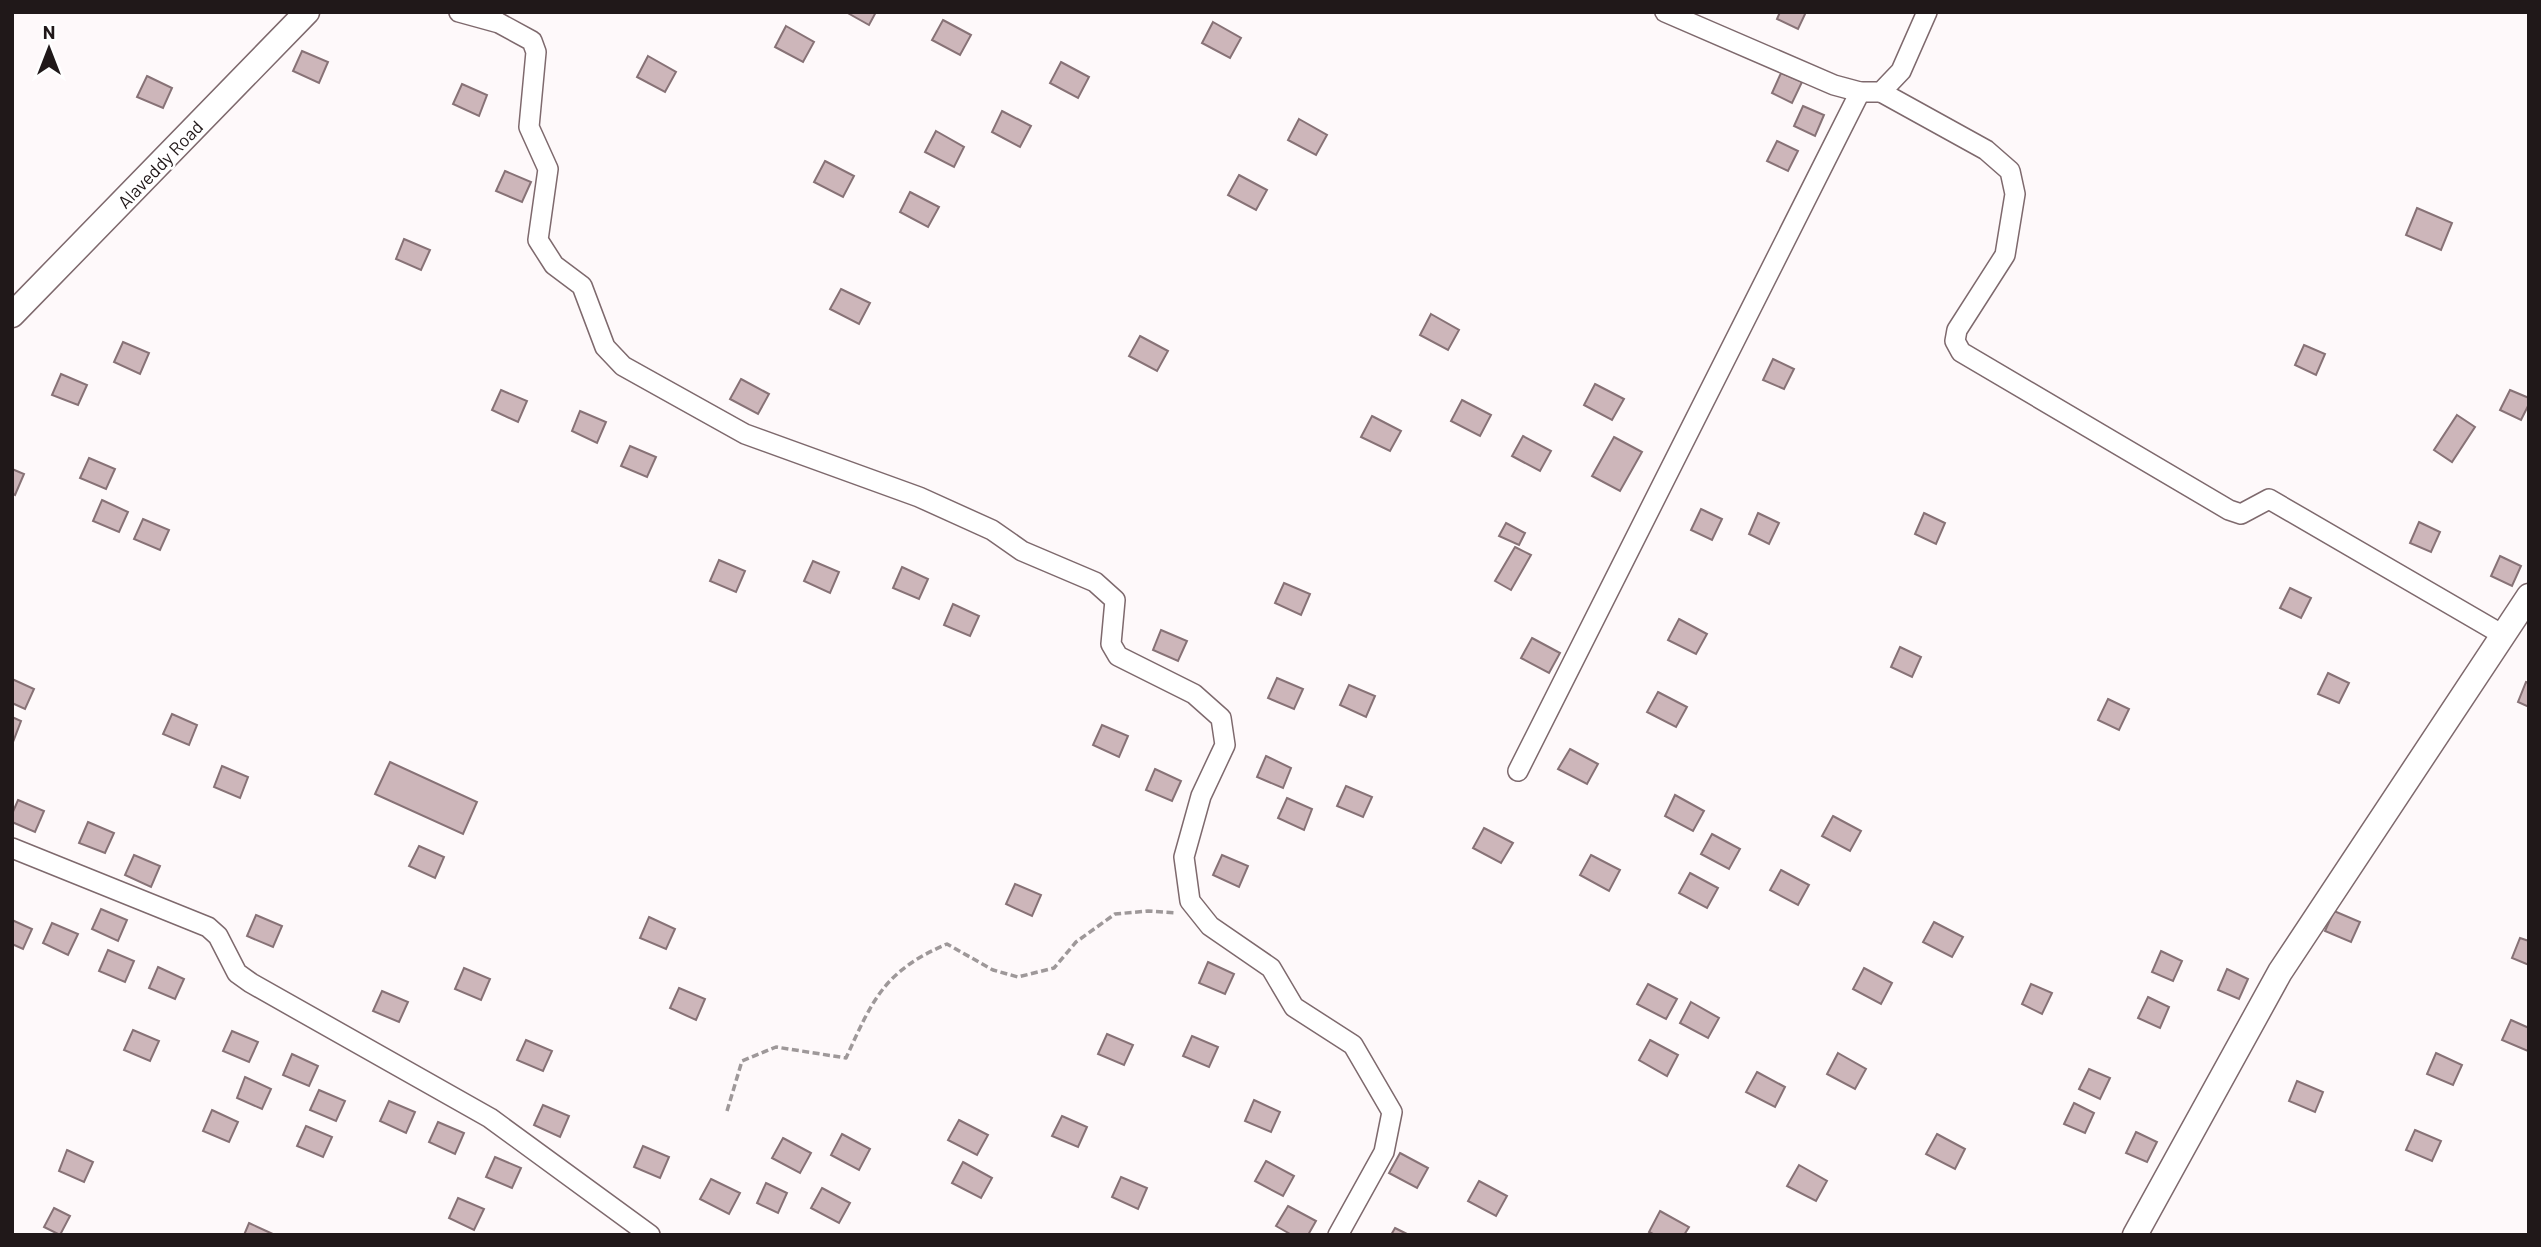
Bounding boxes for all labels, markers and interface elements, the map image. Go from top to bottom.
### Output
north arrow [14,14,84,84]
text: N [43,20,55,43]
street label: Alaveddy Road [113,116,207,212]

